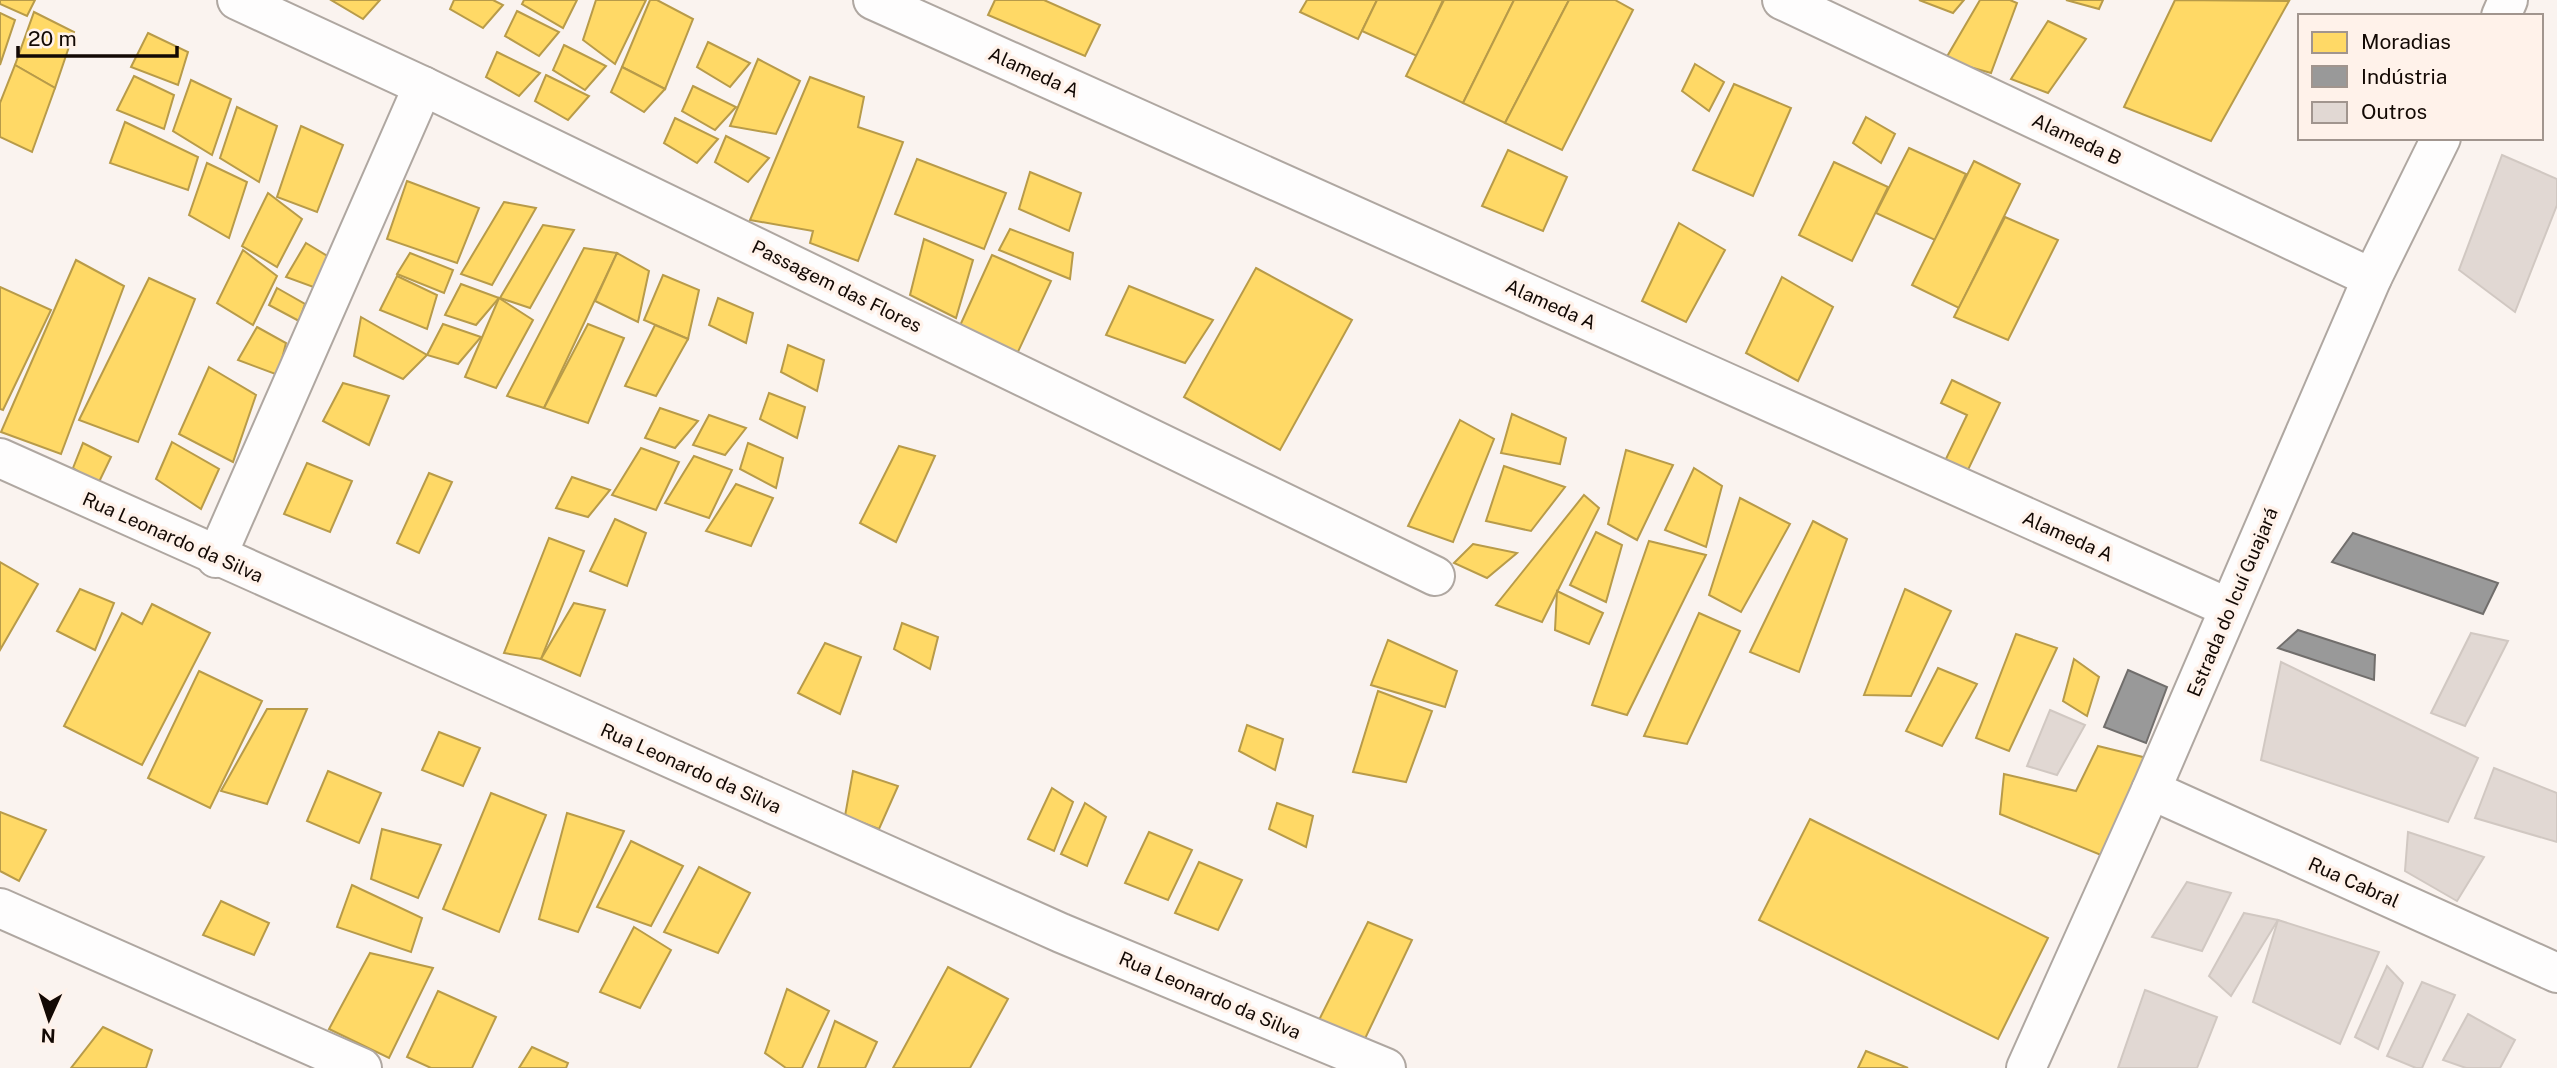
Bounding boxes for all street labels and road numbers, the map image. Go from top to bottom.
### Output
street label: Alameda A [985,42,1083,102]
street label: Alameda B [2029,109,2125,169]
street label: Passagem das Flores [749,235,925,337]
street label: Alameda A [1502,274,1600,334]
street label: Rua Leonardo da Silva [79,487,267,587]
street label: Estrada do Icuí Guajará [2182,504,2282,700]
street label: Alameda A [2019,506,2117,566]
street label: Rua Leonardo da Silva [597,718,785,818]
street label: Rua Cabral [2305,852,2403,912]
street label: Rua Leonardo da Silva [1116,947,1304,1043]

